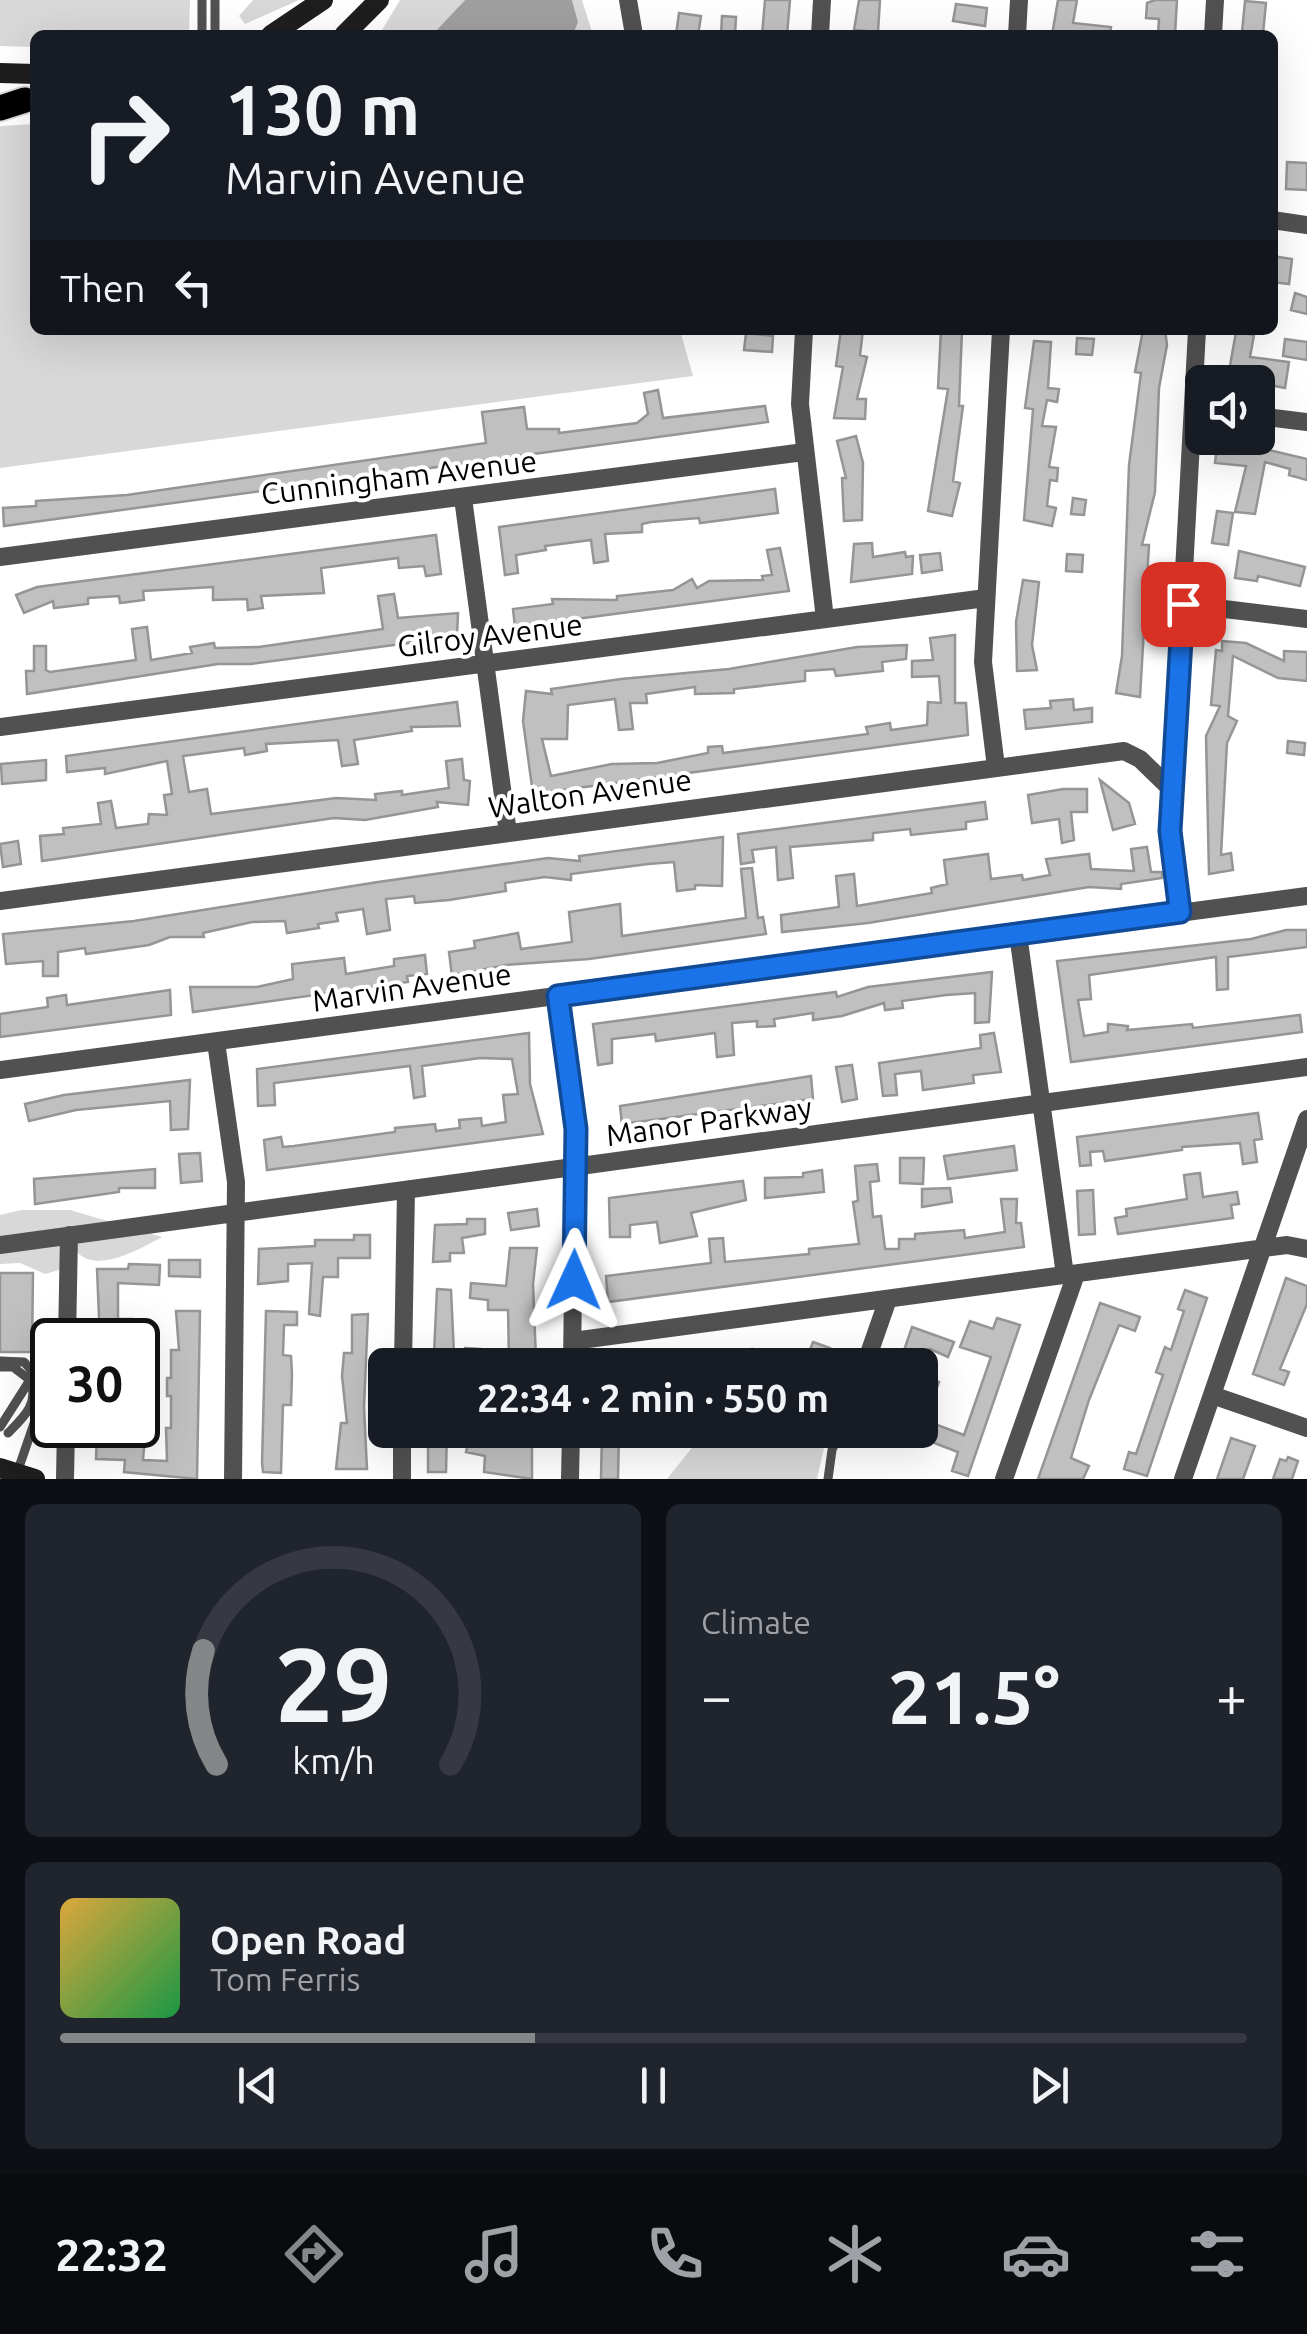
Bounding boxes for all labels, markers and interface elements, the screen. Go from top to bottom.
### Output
icon: right [60,70,190,200]
text: 130 m [225,70,420,148]
text: Marvin Avenue [225,152,526,203]
icon: left [166,260,221,315]
text: Then [60,267,146,309]
map controls [1185,365,1275,455]
button: sound [1185,365,1275,455]
street label: Cunningham Avenue [259,443,539,511]
pin [1141,562,1226,647]
icon: arrive [1156,577,1211,632]
street label: Gilroy Avenue [395,607,584,663]
street label: Walton Avenue [486,762,694,824]
street label: Marvin Avenue [310,956,514,1018]
street label: Manor Parkway [604,1090,814,1152]
position arrow [522,1228,626,1332]
speed limit sign: 30 [30,1318,160,1448]
text: 22:34 · 2 min · 550 m [477,1377,829,1419]
text: Climate [701,1604,811,1640]
text: 29 [274,1625,392,1742]
text: 21.5° [888,1654,1060,1738]
text: − [701,1665,732,1726]
text: + [1216,1665,1247,1726]
text: km/h [292,1741,374,1781]
text: Open Road [210,1919,406,1961]
text: Tom Ferris [210,1961,360,1997]
icon: previous [230,2058,285,2113]
icon: pause [626,2058,681,2113]
icon: next [1022,2058,1077,2113]
icon: directions [279,2219,349,2289]
icon: music [459,2219,529,2289]
icon: phone [640,2219,710,2289]
icon: climate [820,2219,890,2289]
icon: car [1001,2219,1071,2289]
icon: filters [1182,2219,1252,2289]
text: 22:32 [55,2229,168,2280]

